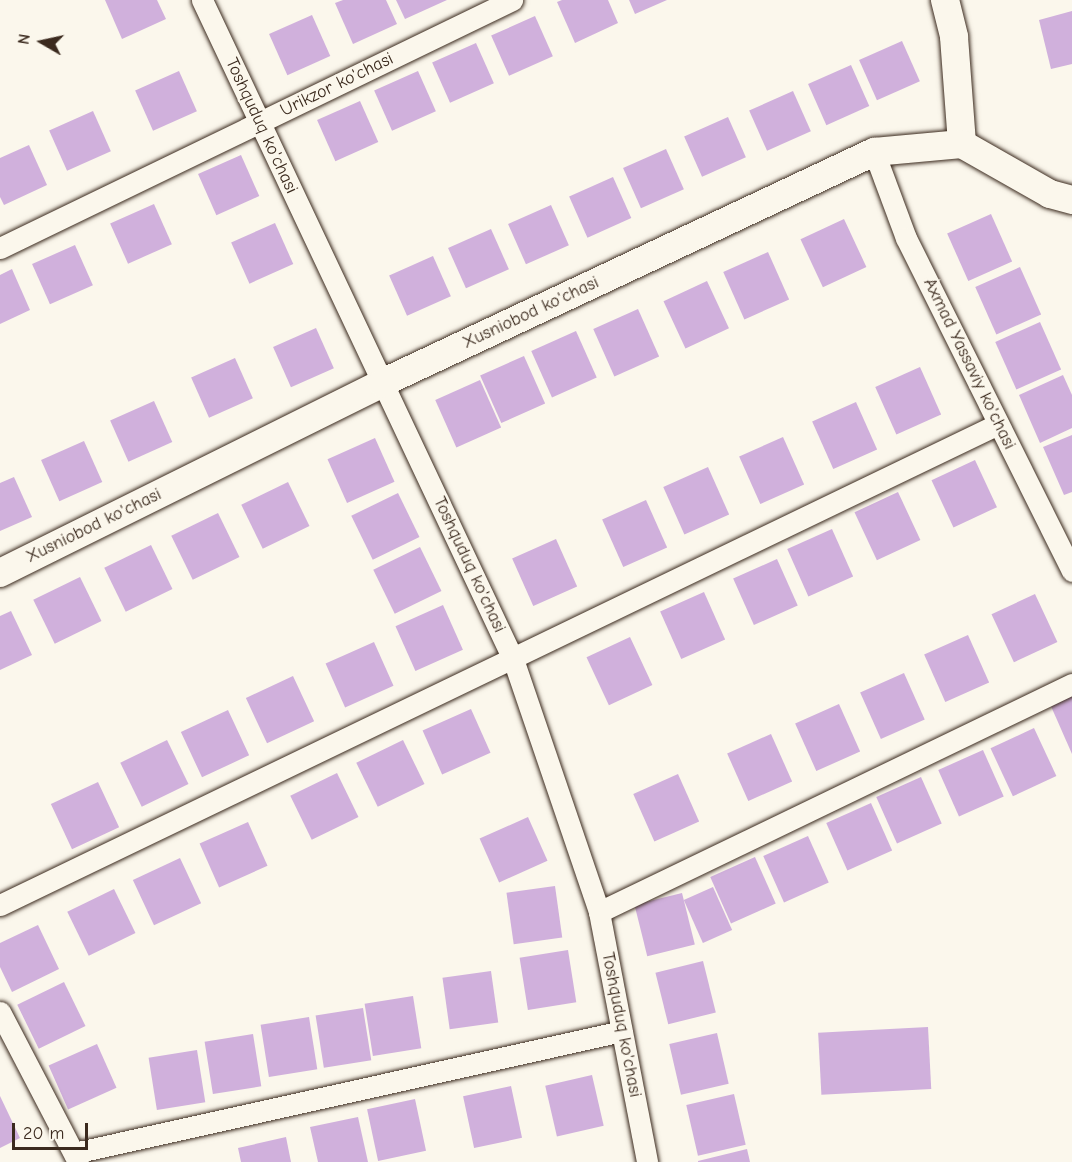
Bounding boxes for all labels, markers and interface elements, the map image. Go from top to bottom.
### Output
north arrow [12,12,72,72]
text: N [15,33,34,46]
street label: Urikzor ko'chasi [277,48,397,122]
street label: Toshquduq ko'chasi [220,55,302,197]
street label: Xusniobod ko'chasi [459,272,603,354]
street label: Axmad Yassaviy ko'chasi [918,275,1020,453]
street label: Xusniobod ko'chasi [23,484,165,568]
street label: Toshquduq ko'chasi [428,494,510,636]
street label: Toshquduq ko'chasi [596,951,646,1099]
scale bar [15,1111,92,1149]
text: 20 m [23,1123,64,1144]

